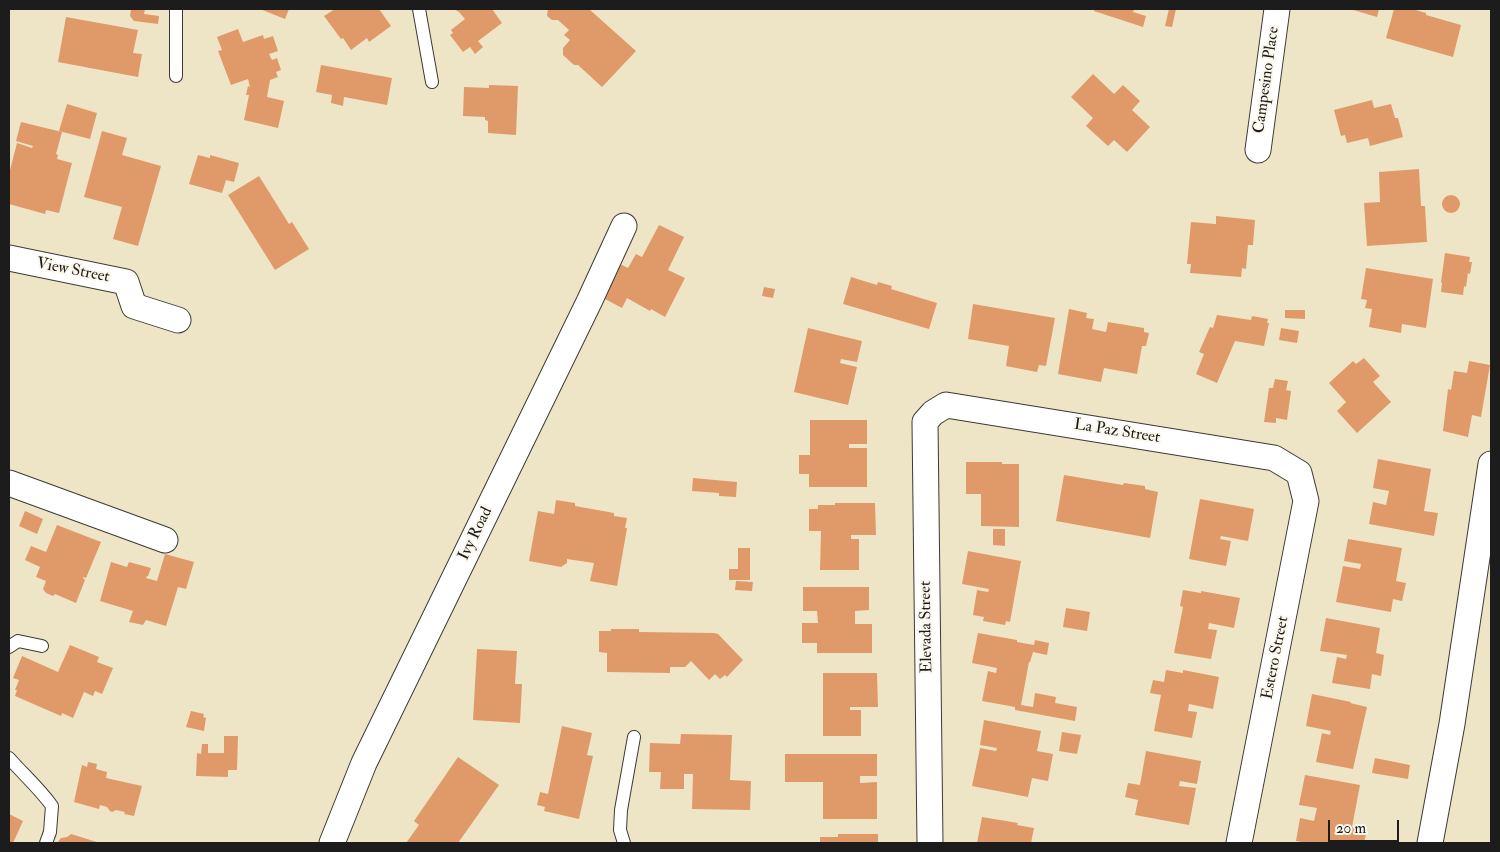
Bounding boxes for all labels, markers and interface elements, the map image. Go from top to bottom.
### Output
street label: Campesino Place [1250,25,1284,135]
street label: View Street [35,255,111,287]
street label: La Paz Street [1073,416,1161,448]
street label: Ivy Road [455,504,497,564]
street label: Elevada Street [917,581,937,673]
street label: Estero Street [1259,615,1293,701]
scale bar [1330,810,1401,842]
text: 20 m [1336,819,1366,838]

